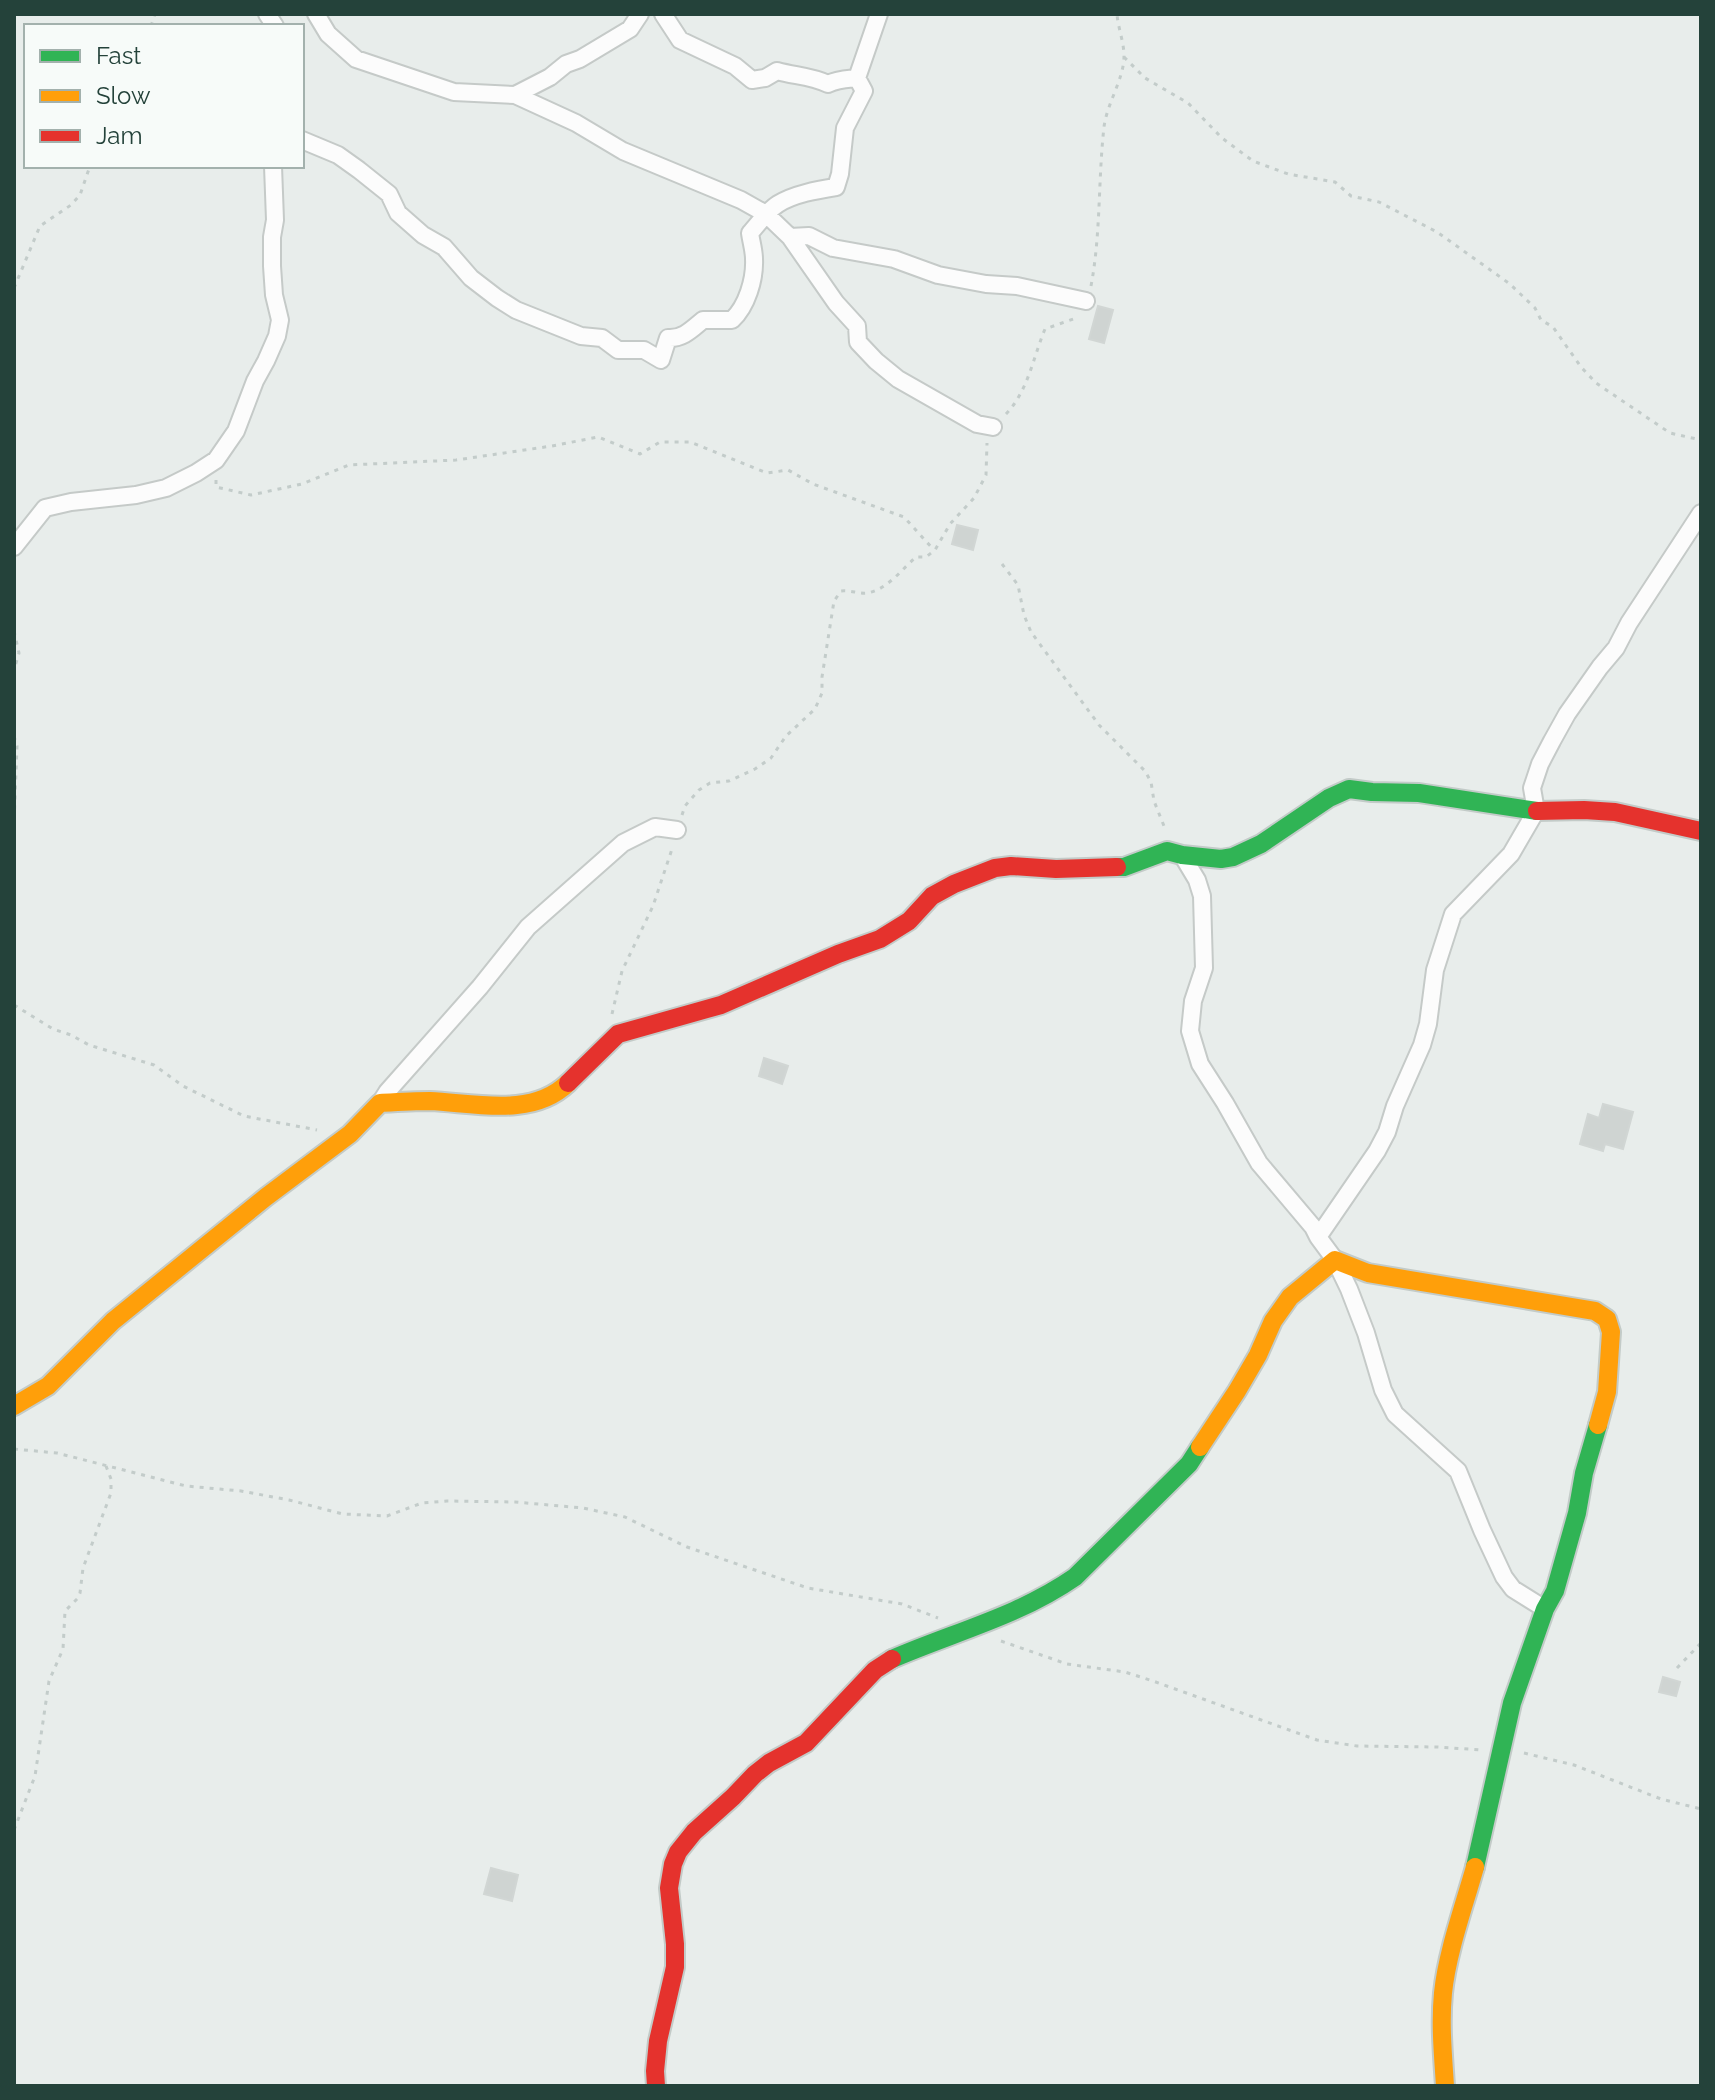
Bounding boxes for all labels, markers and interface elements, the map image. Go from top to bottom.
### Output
legend [24,24,304,168]
text: Fast [96,41,141,70]
text: Slow [96,81,151,110]
text: Jam [96,121,142,150]

